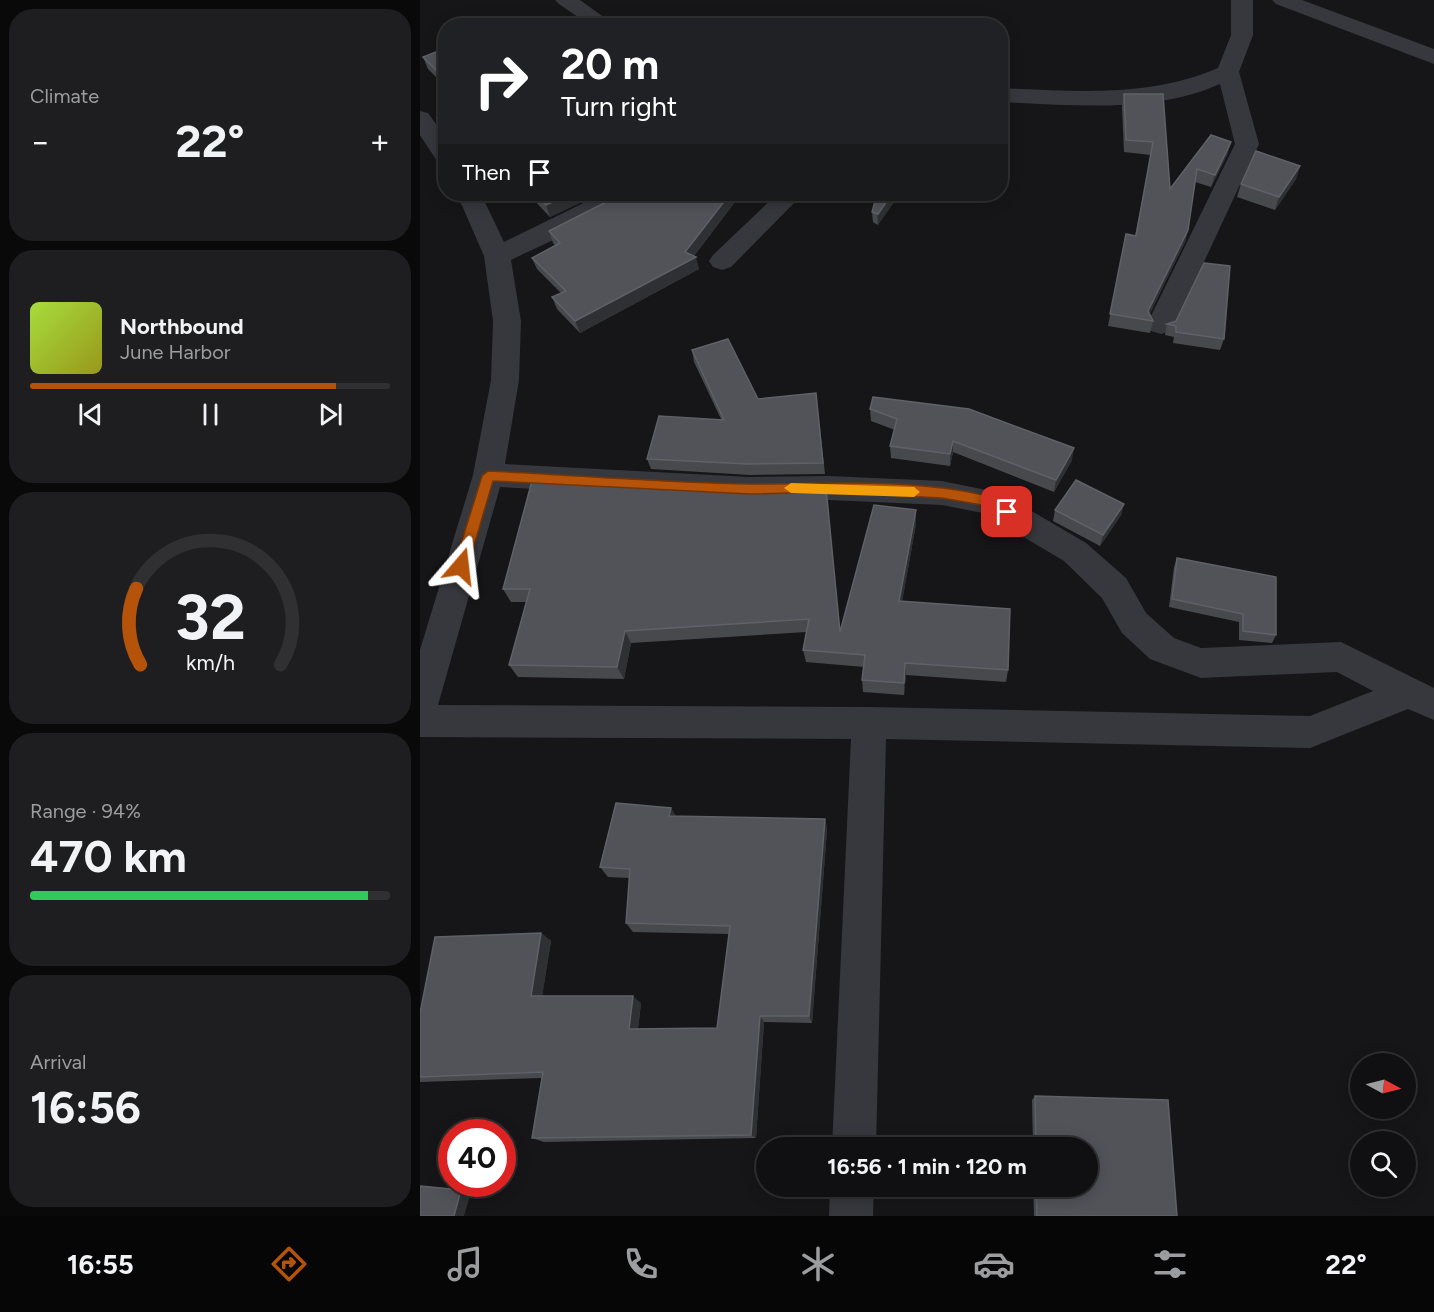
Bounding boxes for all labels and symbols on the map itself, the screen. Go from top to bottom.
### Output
pin [981,486,1032,537]
position arrow [429,534,493,598]
north arrow [1350,1053,1416,1119]
speed limit sign: 40 [438,1119,516,1197]

